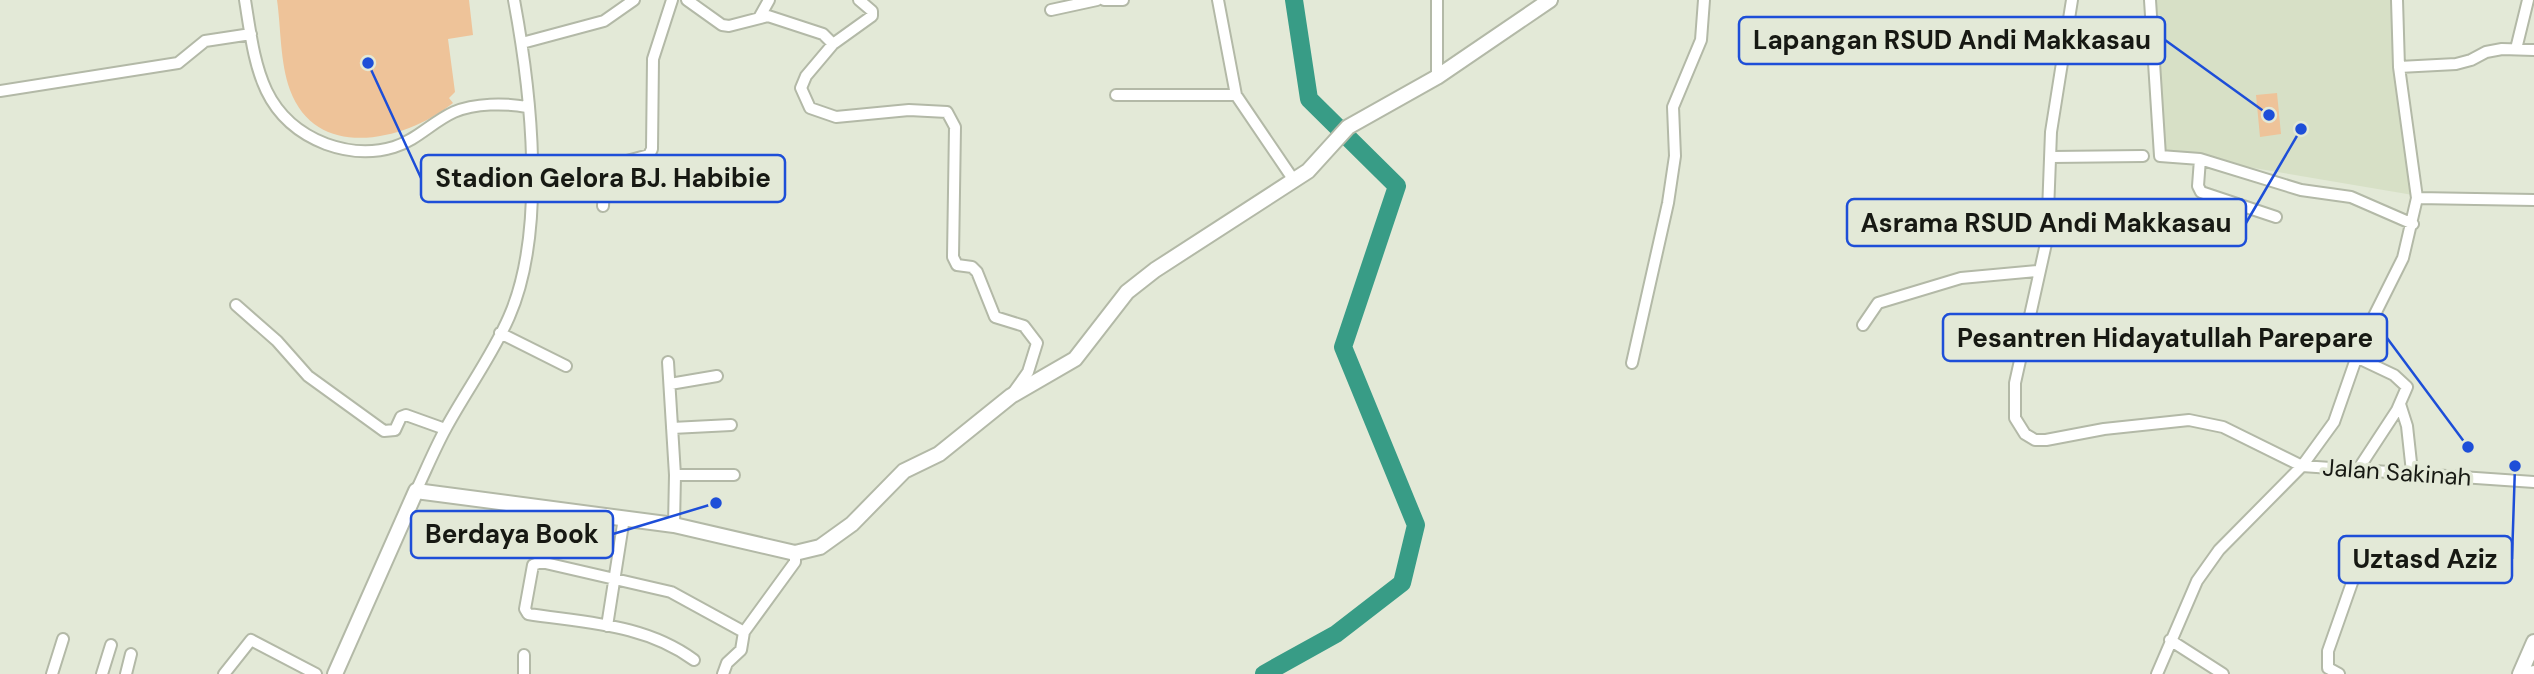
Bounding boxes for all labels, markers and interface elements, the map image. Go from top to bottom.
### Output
callout: Lapangan RSUD Andi Makkasau [1739,17,2165,64]
text: Lapangan RSUD Andi Makkasau [1753,23,2151,57]
callout: Stadion Gelora BJ. Habibie [421,155,785,202]
text: Stadion Gelora BJ. Habibie [435,161,771,195]
callout: Asrama RSUD Andi Makkasau [1847,199,2246,246]
text: Asrama RSUD Andi Makkasau [1860,206,2232,240]
callout: Pesantren Hidayatullah Parepare [1943,314,2387,361]
text: Pesantren Hidayatullah Parepare [1957,321,2373,355]
street label: Jalan Sakinah [2322,451,2472,493]
callout: Berdaya Book [411,511,613,558]
text: Berdaya Book [425,517,599,551]
callout: Uztasd Aziz [2339,536,2512,583]
text: Uztasd Aziz [2352,542,2498,576]

